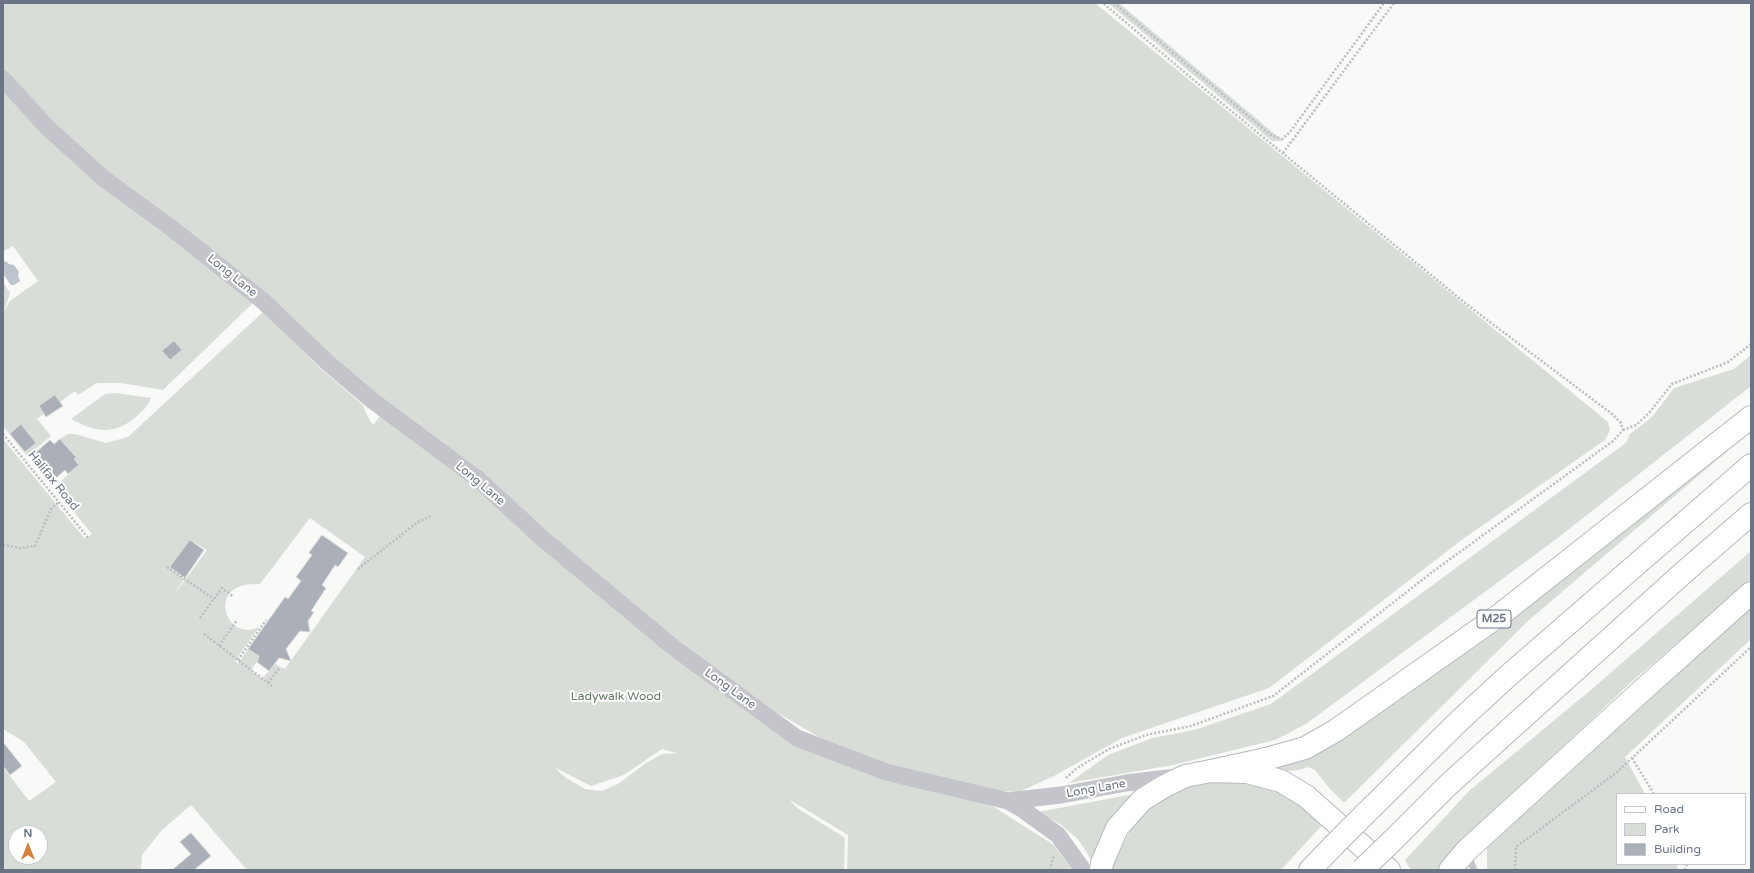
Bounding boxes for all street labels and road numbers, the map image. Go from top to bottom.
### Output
street label: Long Lane [204,252,260,300]
street label: Halifax Road [25,448,81,514]
street label: Long Lane [452,459,508,509]
road number: M25 [1477,610,1511,628]
street label: Long Lane [702,666,758,712]
street label: Long Lane [1065,777,1127,801]

